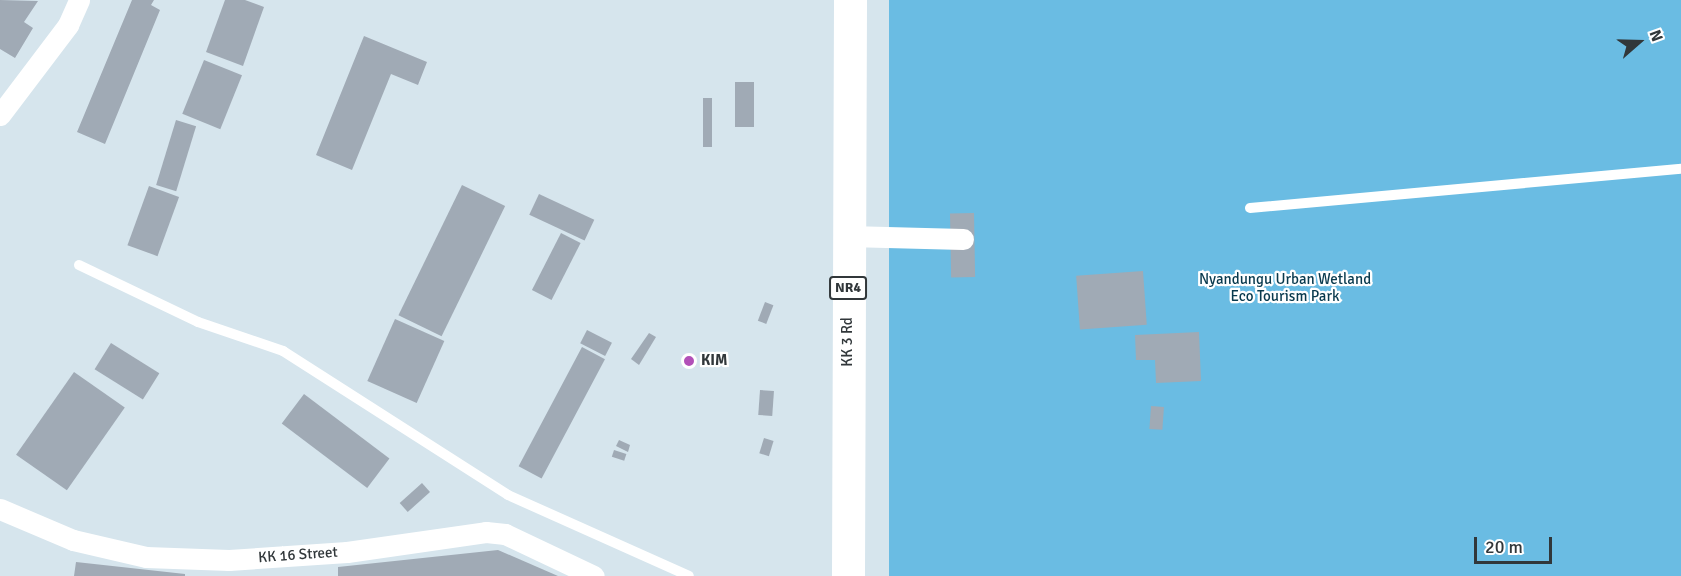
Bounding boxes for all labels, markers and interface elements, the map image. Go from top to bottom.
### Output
north arrow [1609,12,1669,72]
text: N [1645,27,1667,44]
park label: Nyandungu Urban Wetland Eco Tourism Park [1199,270,1371,305]
road number: NR4 [828,277,868,299]
street label: KK 3 Rd [839,317,857,367]
place label: KIM [701,352,728,370]
marker: KIM [682,354,696,368]
scale bar [1477,525,1555,563]
text: 20 m [1485,536,1523,558]
street label: KK 16 Street [258,543,338,567]

